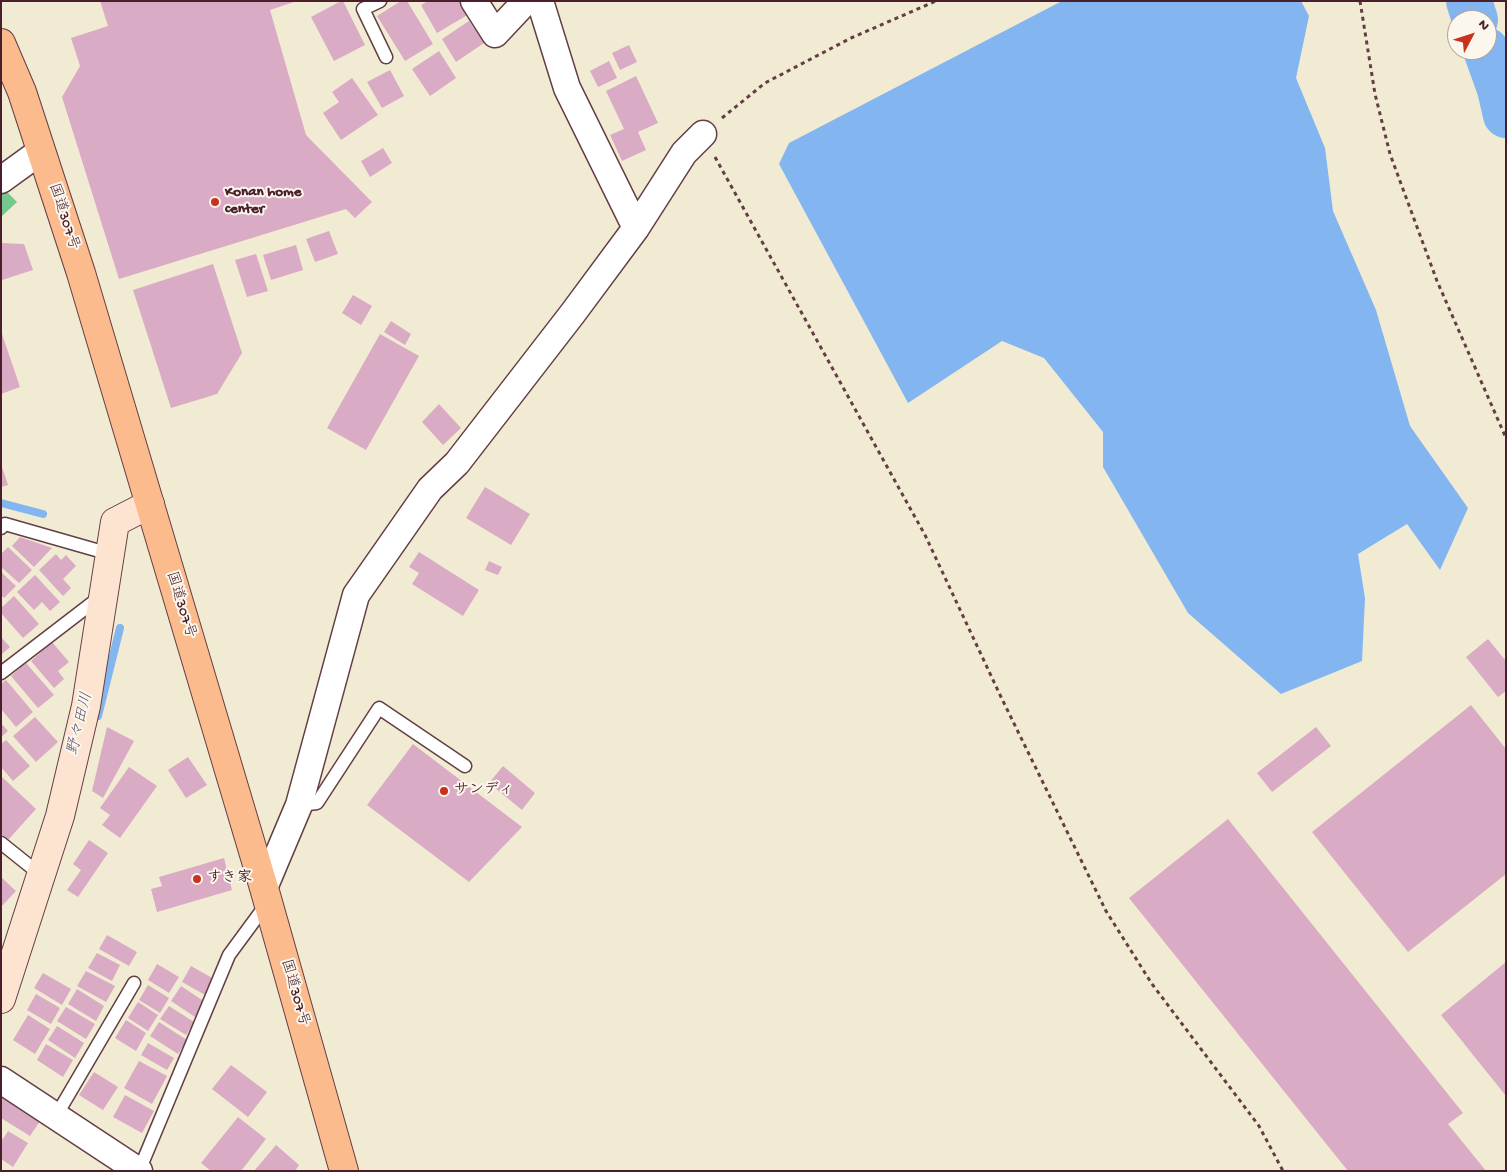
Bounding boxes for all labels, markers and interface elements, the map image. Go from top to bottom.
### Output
north arrow [1447,10,1497,60]
text: N [1474,17,1493,35]
street label: 国道307号 [44,181,82,253]
place label: Konan home center [225,184,301,219]
marker: Konan home center [209,196,221,208]
street label: 国道307号 [161,569,199,641]
water label: 野々田川 [64,691,98,757]
place label: サンディ [454,782,514,800]
marker: サンディ [438,785,450,797]
place label: すき家 [207,870,252,888]
marker: すき家 [191,873,203,885]
street label: 国道307号 [276,957,312,1029]

